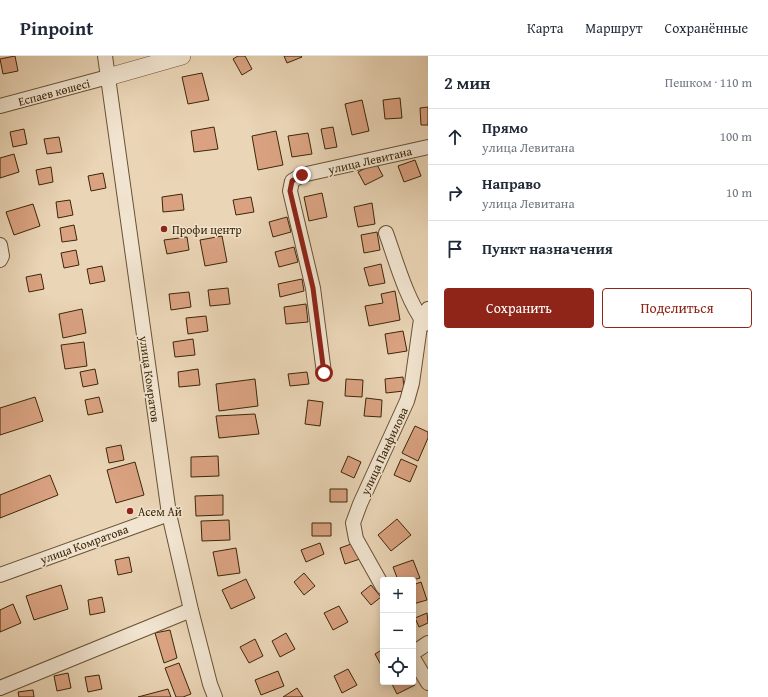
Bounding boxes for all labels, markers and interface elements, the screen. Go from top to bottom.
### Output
text: Pinpoint [20,14,93,42]
text: Карта [527,18,563,38]
text: Маршрут [585,18,643,38]
text: Сохранённые [665,18,748,38]
text: 2 мин [444,70,490,95]
text: Пешком · 110 m [665,73,752,92]
street label: Еспаев көшесі [16,74,92,110]
text: Прямо [482,117,528,138]
icon: ahead [444,126,466,148]
text: 100 m [720,127,752,146]
text: улица Левитана [482,138,575,157]
street label: улица Левитана [325,142,414,178]
route end [293,166,311,184]
text: Направо [482,173,541,194]
icon: right [444,182,466,204]
text: 10 m [726,183,752,202]
text: улица Левитана [482,194,575,213]
place label: Профи центр [172,221,242,238]
marker: Профи центр [159,224,169,234]
icon: arrive [444,238,466,260]
text: Пункт назначения [482,238,613,259]
button: Сохранить [444,288,594,328]
button: Поделиться [602,288,752,328]
street label: улица Комратов [135,334,164,423]
route start [315,364,333,382]
street label: улица Панфилова [356,404,412,499]
place label: Асем Ай [138,503,182,520]
marker: Асем Ай [125,506,135,516]
street label: улица Комратова [37,520,131,568]
map controls [380,577,416,685]
button: + [380,577,416,613]
button: − [380,613,416,649]
button: locate [380,649,416,685]

